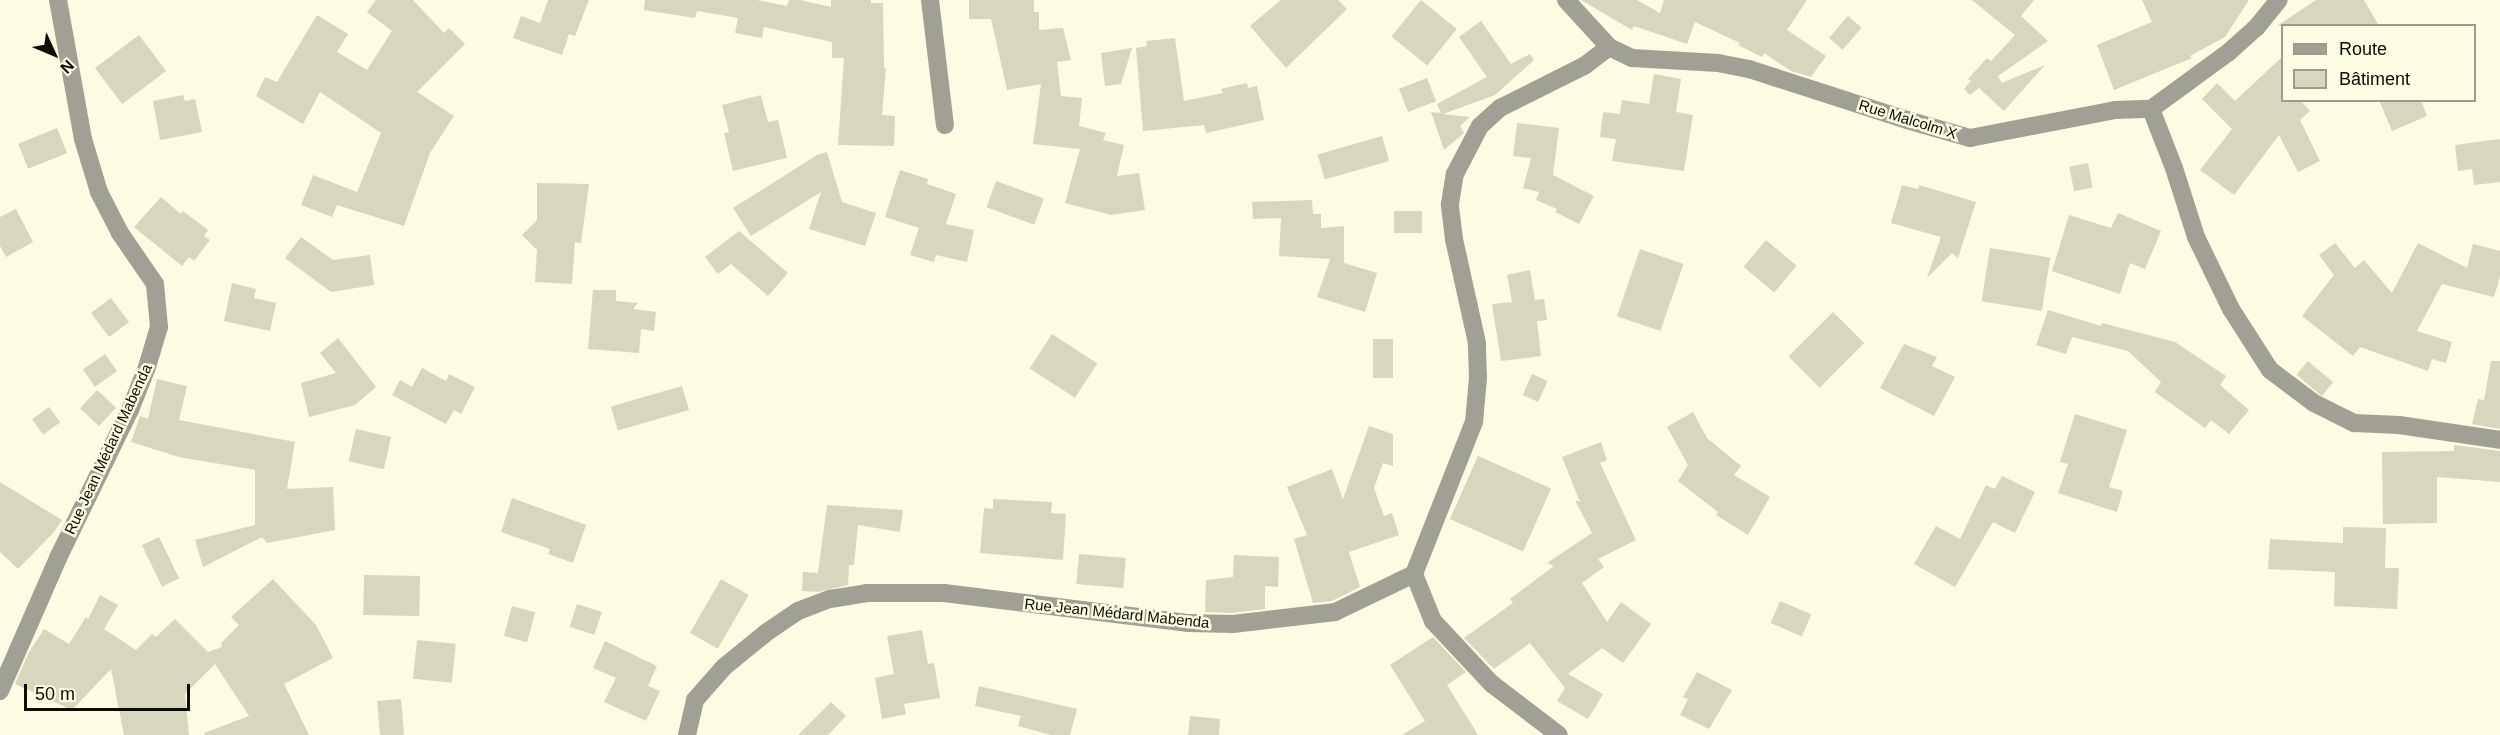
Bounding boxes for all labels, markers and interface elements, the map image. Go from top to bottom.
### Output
north arrow [24,24,84,84]
legend [2281,24,2476,102]
text: Route [2339,39,2387,59]
text: N [57,57,77,77]
text: Bâtiment [2339,69,2410,89]
street label: Rue Malcolm X [1857,96,1959,142]
street label: Rue Jean Médard Mabenda [61,361,155,537]
street label: Rue Jean Médard Mabenda [1024,594,1210,632]
scale bar [27,672,194,710]
text: 50 m [35,684,75,704]

